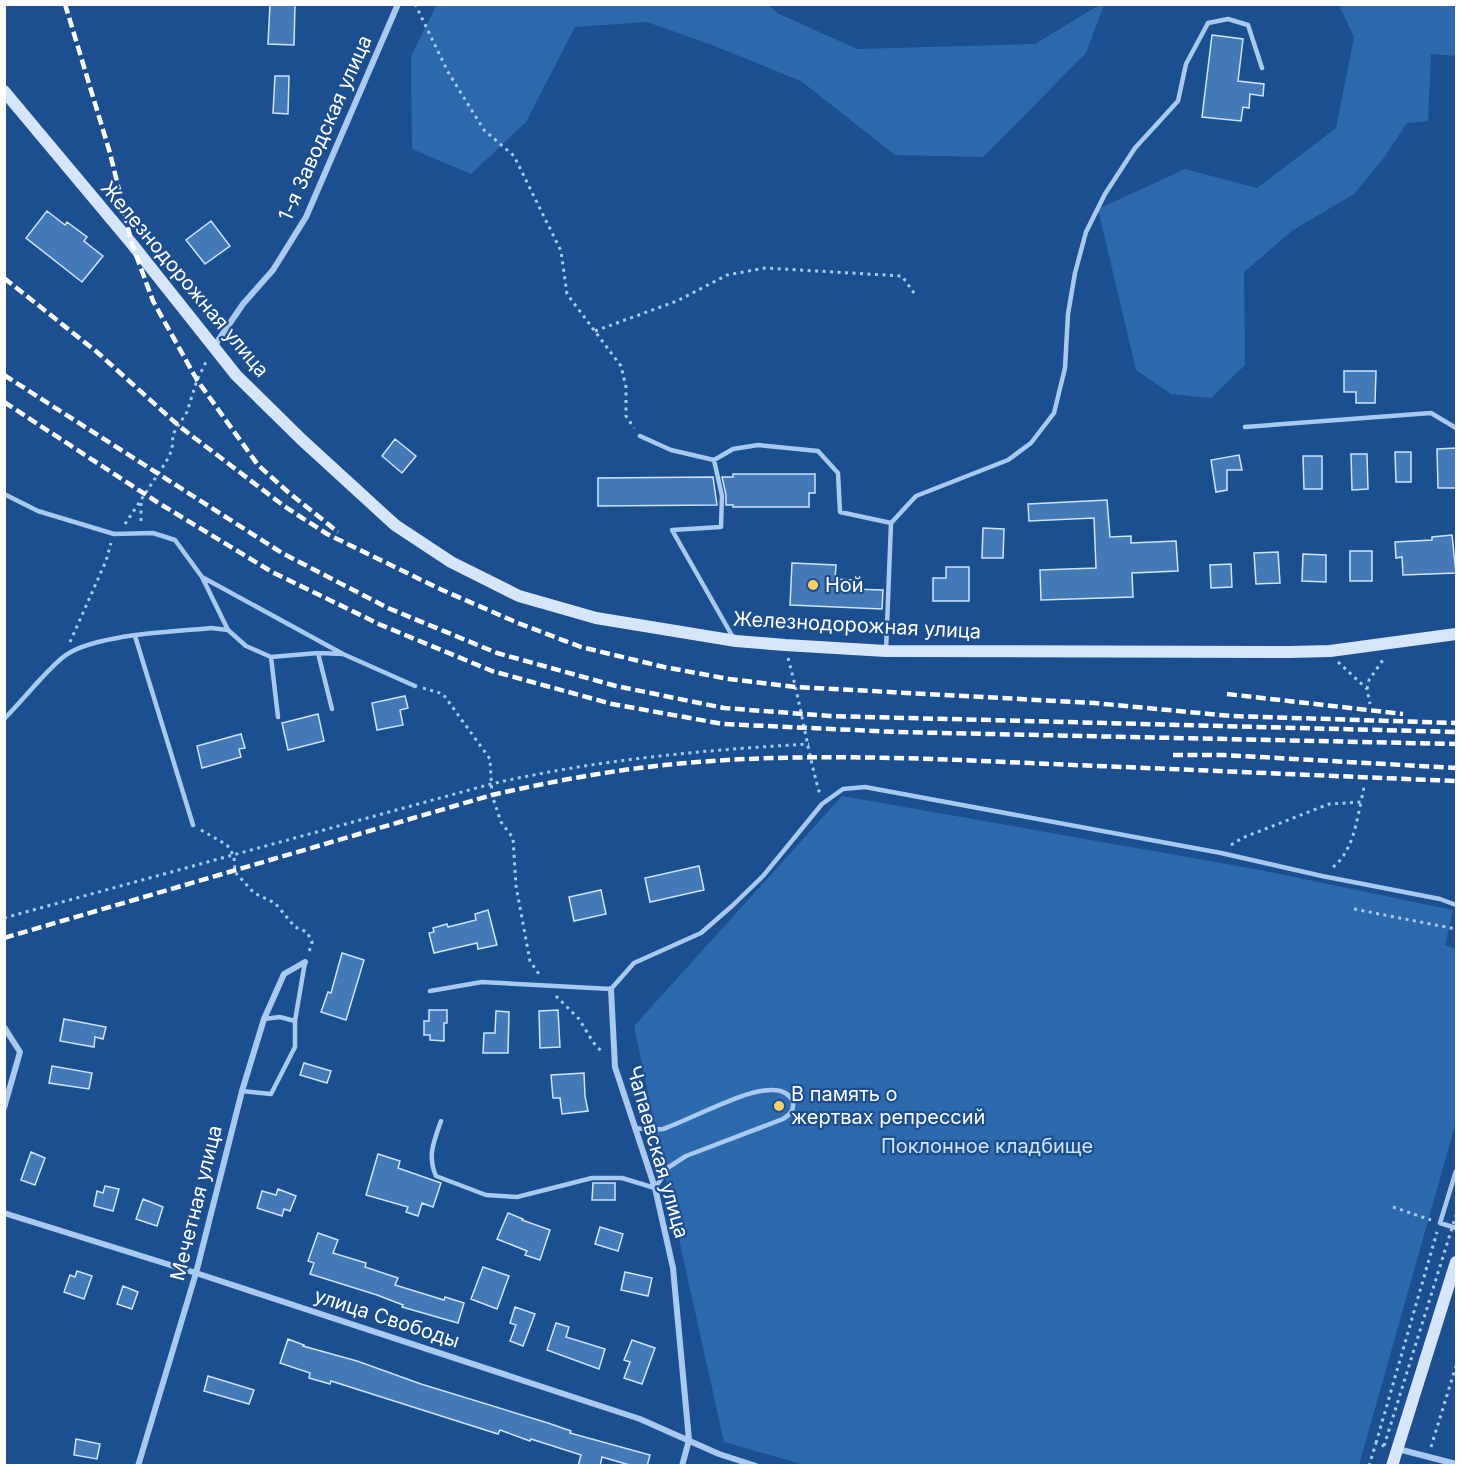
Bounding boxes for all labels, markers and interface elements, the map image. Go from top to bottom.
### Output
street label: 1-я Заводская улица [273,32,377,224]
street label: Железнодорожная улица [96,176,274,382]
place label: Ной [825,573,864,597]
marker: Ной [806,578,820,592]
street label: Железнодорожная улица [732,607,982,643]
street label: Чапаевская улица [622,1063,694,1241]
place label: В память о жертвах репрессий [791,1082,985,1129]
marker: В память о жертвах репрессий [772,1099,786,1113]
street label: Мечетная улица [165,1123,227,1283]
park label: Поклонное кладбище [881,1134,1093,1158]
street label: улица Свободы [311,1283,463,1353]

